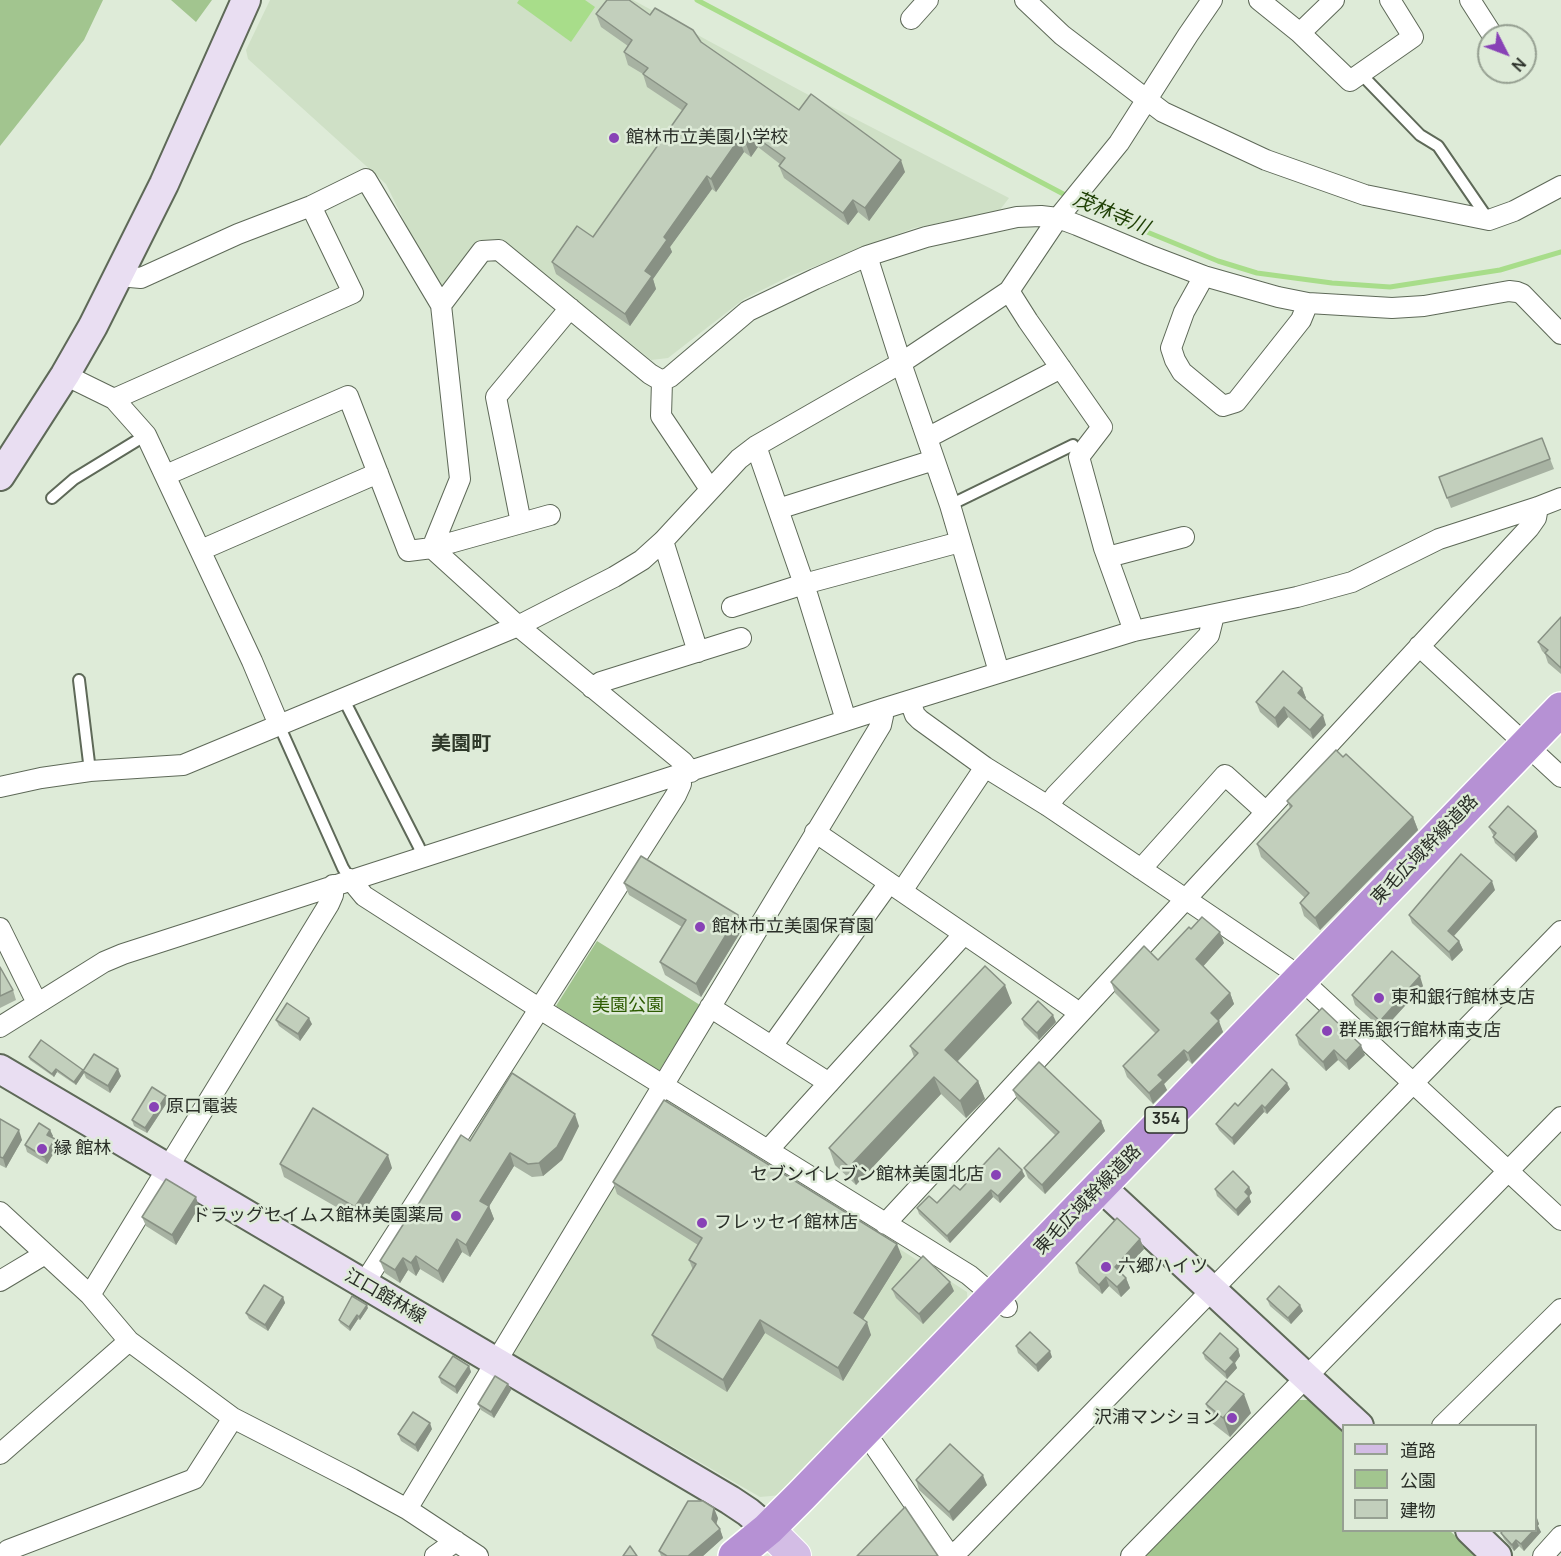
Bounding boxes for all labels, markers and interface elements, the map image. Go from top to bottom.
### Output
north arrow [1477,24,1537,84]
text: N [1507,53,1531,76]
place label: 館林市立美園小学校 [626,127,788,149]
marker: 館林市立美園小学校 [607,131,621,145]
water label: 茂林寺川 [1069,187,1153,241]
district label: 美園町 [431,732,491,756]
street label: 東毛広域幹線道路 [1367,791,1483,909]
place label: 館林市立美園保育園 [712,916,874,938]
marker: 館林市立美園保育園 [693,920,707,934]
place label: 東和銀行館林支店 [1391,987,1535,1009]
marker: 東和銀行館林支店 [1372,991,1386,1005]
park label: 美園公園 [592,995,664,1017]
place label: 群馬銀行館林南支店 [1339,1020,1501,1042]
marker: 群馬銀行館林南支店 [1320,1024,1334,1038]
place label: 原口電装 [166,1096,238,1118]
marker: 原口電装 [147,1100,161,1114]
road number: 354 [1145,1107,1187,1133]
place label: 縁 館林 [54,1138,112,1160]
street label: 東毛広域幹線道路 [1030,1141,1146,1259]
marker: 縁 館林 [35,1142,49,1156]
place label: セブンイレブン館林美園北店 [750,1164,984,1186]
marker: セブンイレブン館林美園北店 [989,1168,1003,1182]
place label: ドラッグセイムス館林美園薬局 [192,1205,444,1227]
marker: ドラッグセイムス館林美園薬局 [449,1209,463,1223]
place label: フレッセイ館林店 [714,1212,858,1234]
marker: フレッセイ館林店 [695,1216,709,1230]
place label: 六郷ハイツ [1118,1256,1208,1278]
marker: 六郷ハイツ [1099,1260,1113,1274]
street label: 江口館林線 [341,1265,429,1329]
place label: 沢浦マンション [1094,1407,1220,1429]
marker: 沢浦マンション [1225,1411,1239,1425]
legend [1342,1424,1537,1532]
text: 道路 [1400,1438,1436,1462]
text: 公園 [1400,1468,1436,1492]
text: 建物 [1400,1498,1436,1522]

